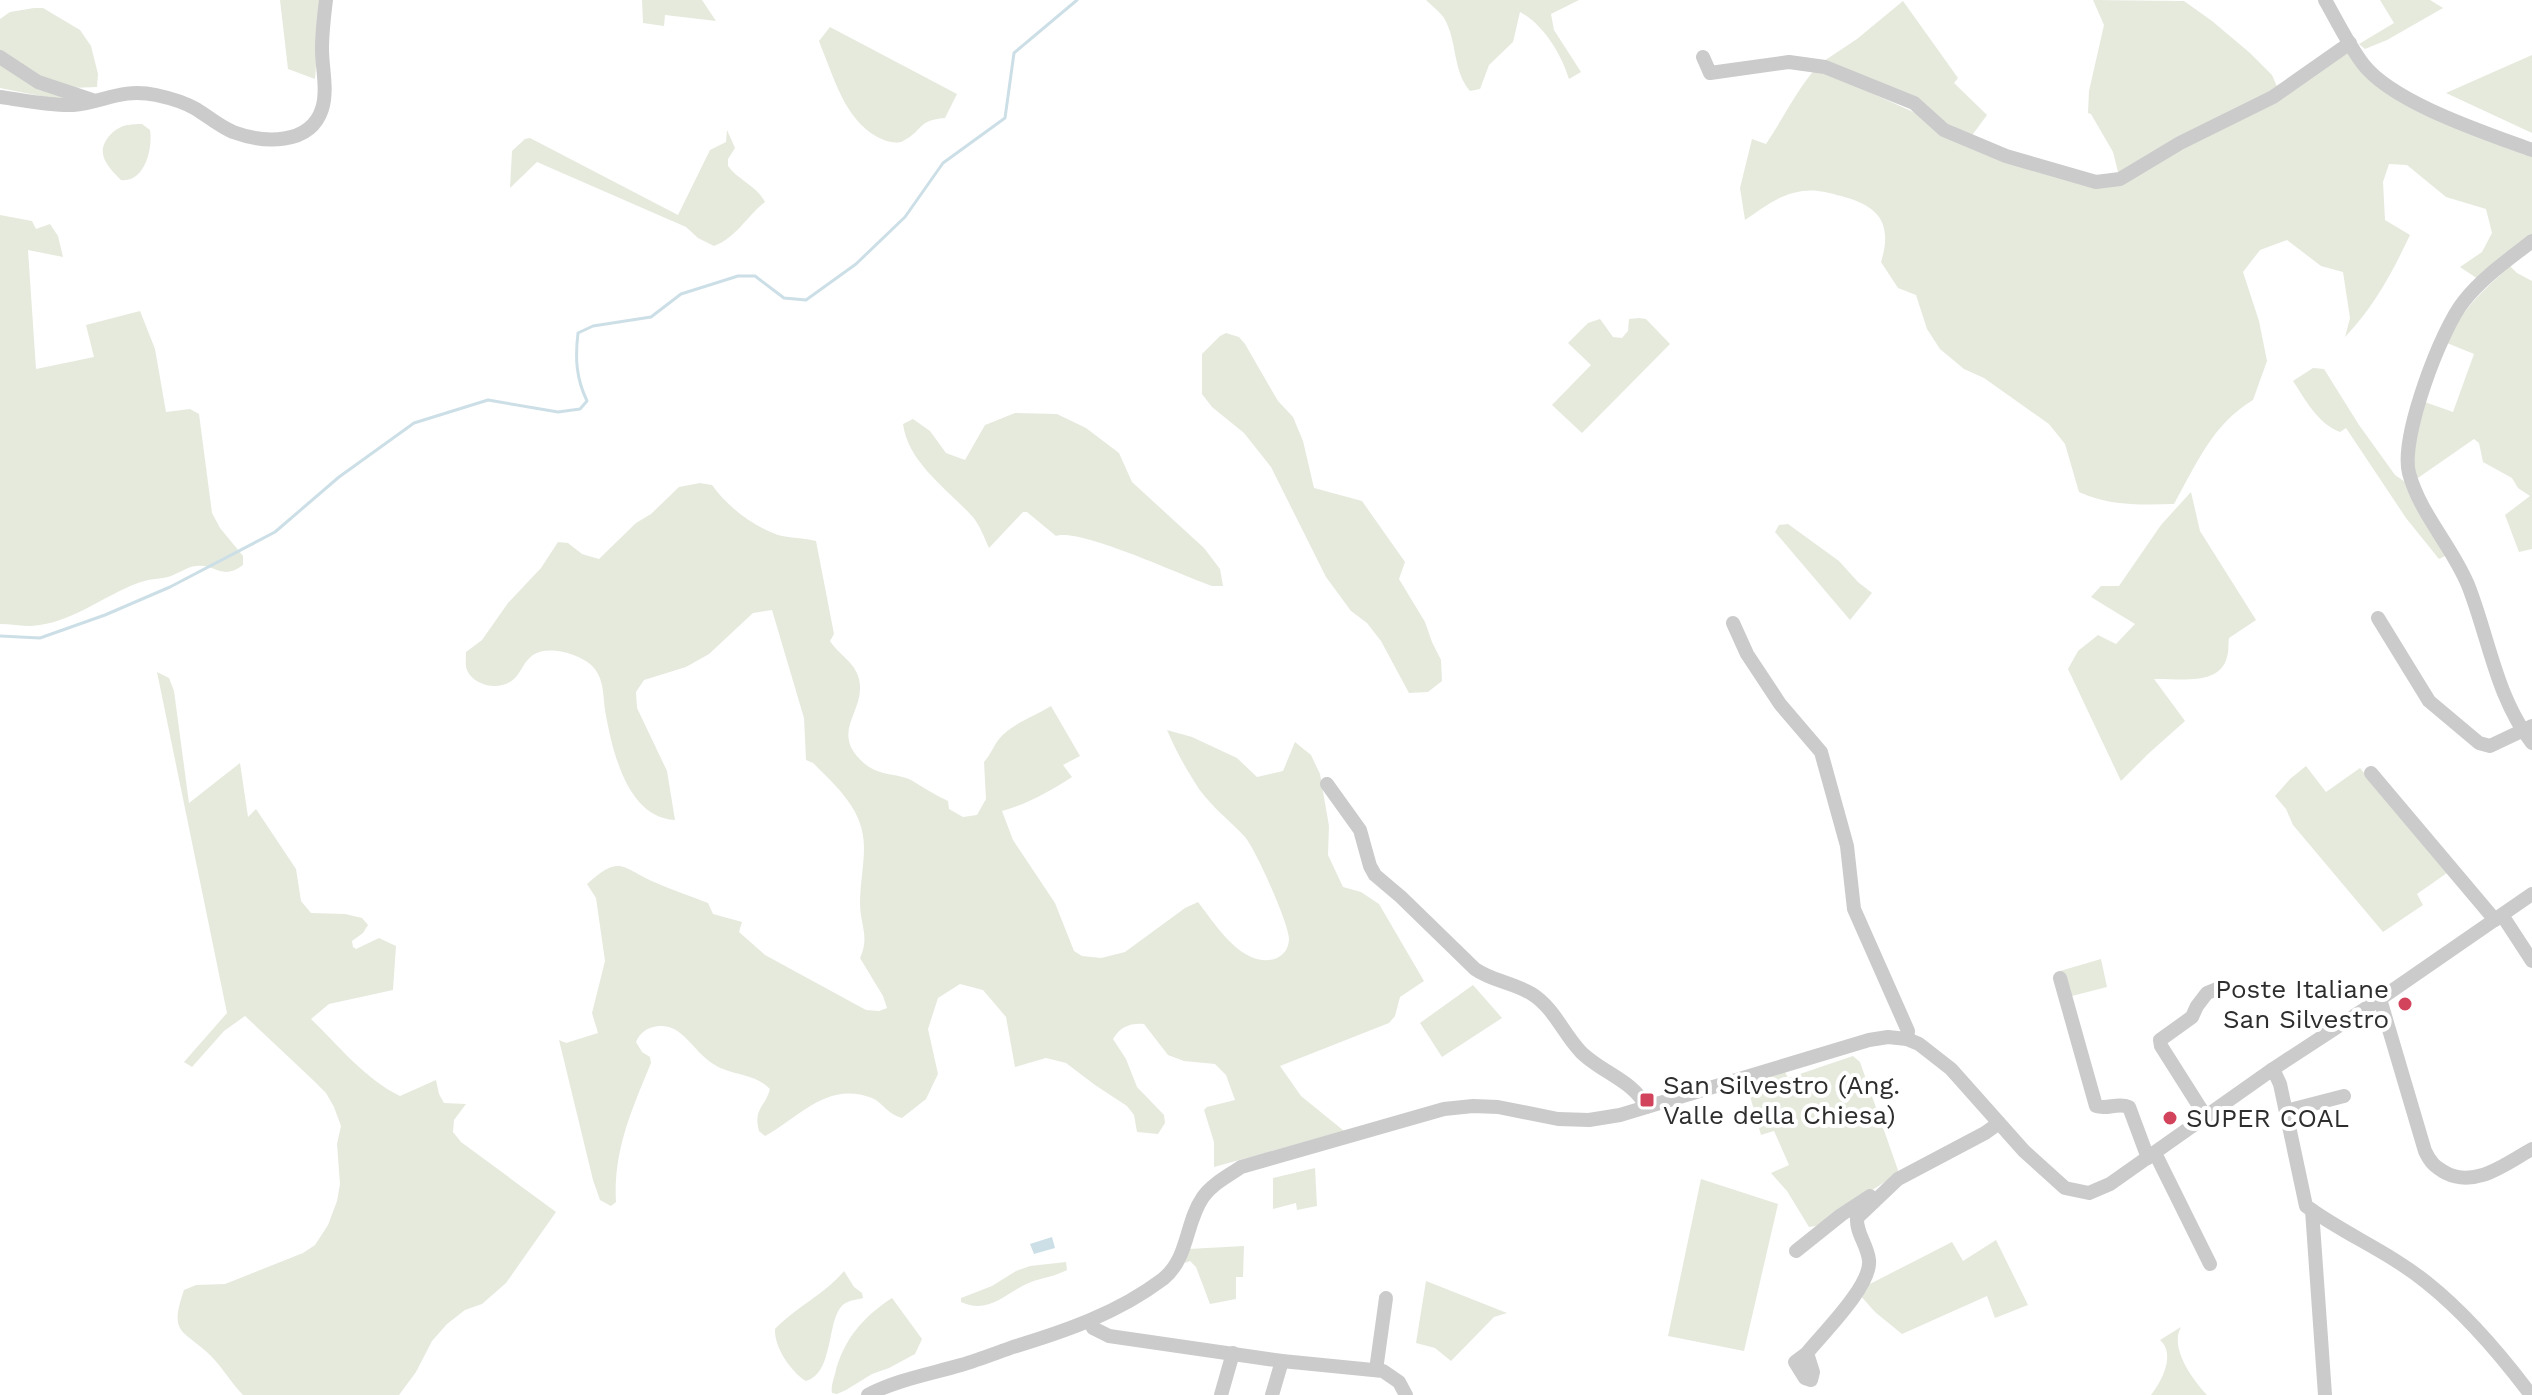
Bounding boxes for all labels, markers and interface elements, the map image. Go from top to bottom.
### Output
place label: Poste Italiane San Silvestro [2215,974,2389,1034]
marker: Poste Italiane San Silvestro [2396,995,2414,1013]
place label: San Silvestro (Ang. Valle della Chiesa) [1663,1070,1900,1130]
marker: San Silvestro (Ang. Valle della Chiesa) [1638,1091,1656,1109]
place label: SUPER COAL [2186,1103,2349,1133]
marker: SUPER COAL [2161,1109,2179,1127]

